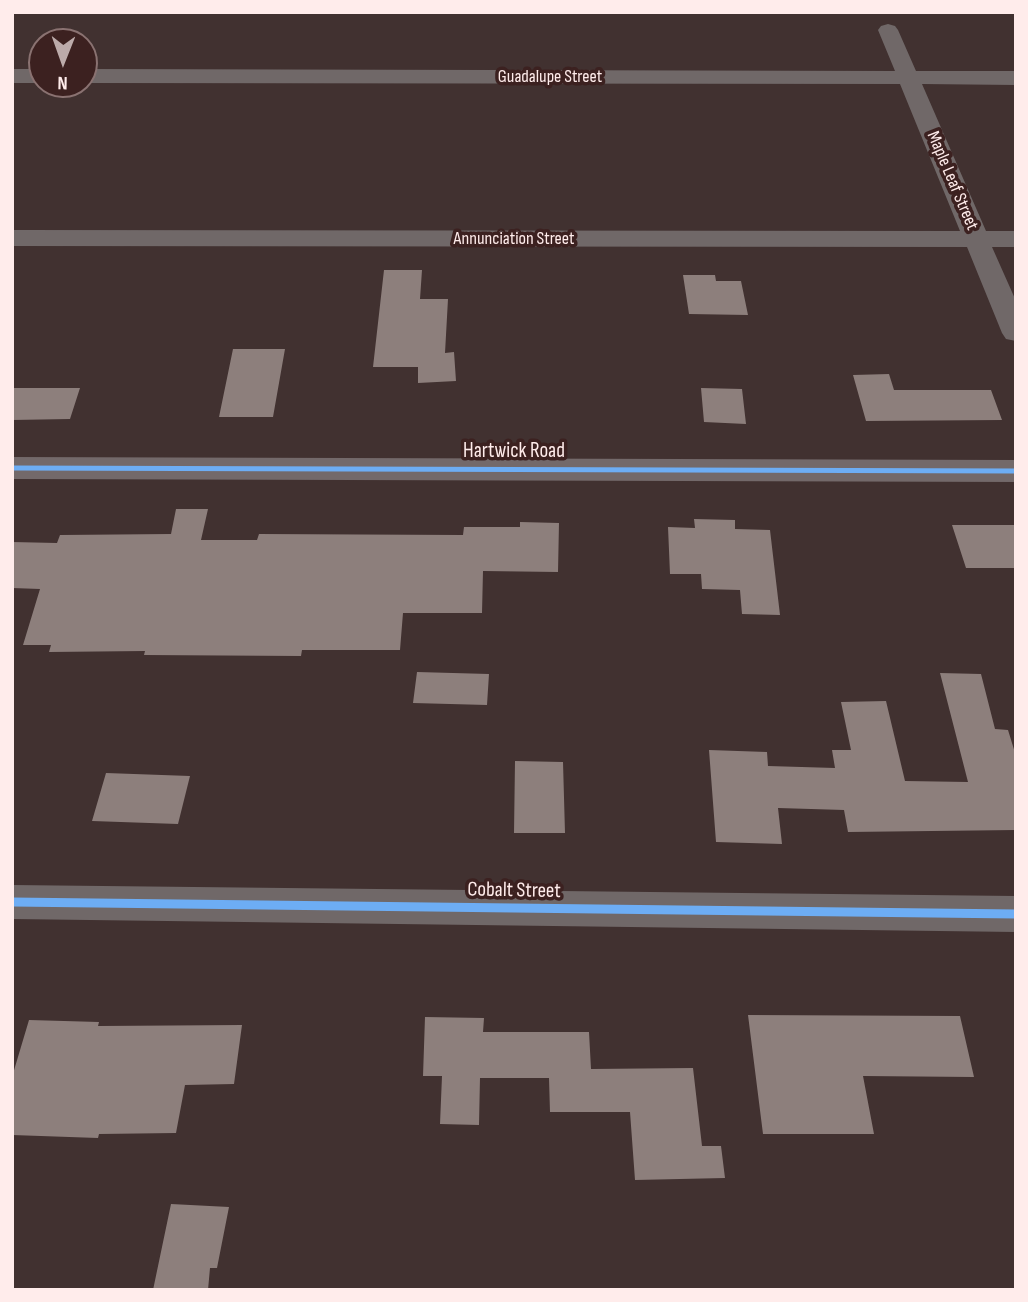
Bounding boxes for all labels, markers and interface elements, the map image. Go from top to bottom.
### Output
north arrow [28,28,98,98]
street label: Guadalupe Street [498,66,602,88]
text: N [57,71,68,94]
street label: Maple Leaf Street [922,128,982,234]
street label: Annunciation Street [453,228,575,250]
street label: Hartwick Road [463,439,565,465]
street label: Cobalt Street [467,878,561,904]

